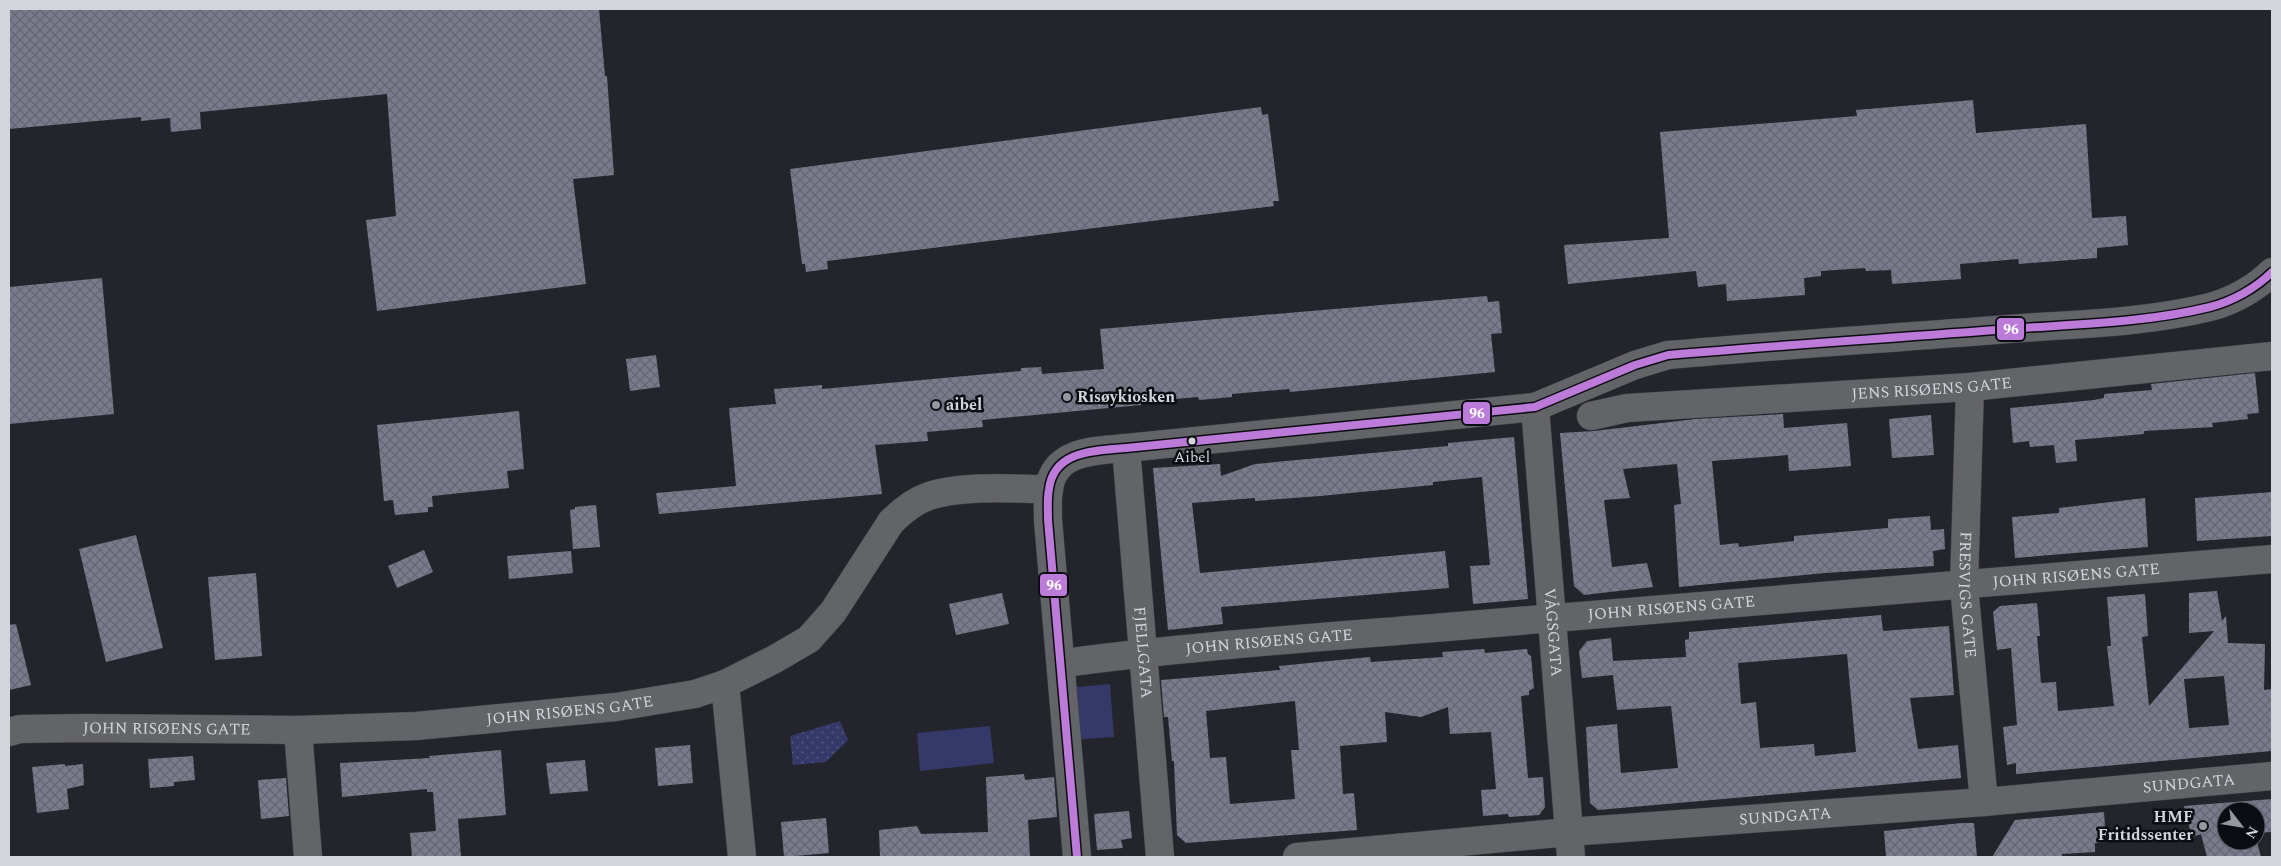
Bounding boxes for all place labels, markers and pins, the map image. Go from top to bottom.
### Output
place label: Risøykiosken [1077,385,1175,409]
marker: Risøykiosken [1061,391,1073,403]
place label: aibel [946,393,982,417]
marker: aibel [930,399,942,411]
marker: Aibel [1187,436,1197,446]
place label: Aibel [1174,446,1210,469]
place label: HMF Fritidssenter [2098,805,2193,847]
marker: HMF Fritidssenter [2197,820,2209,832]

